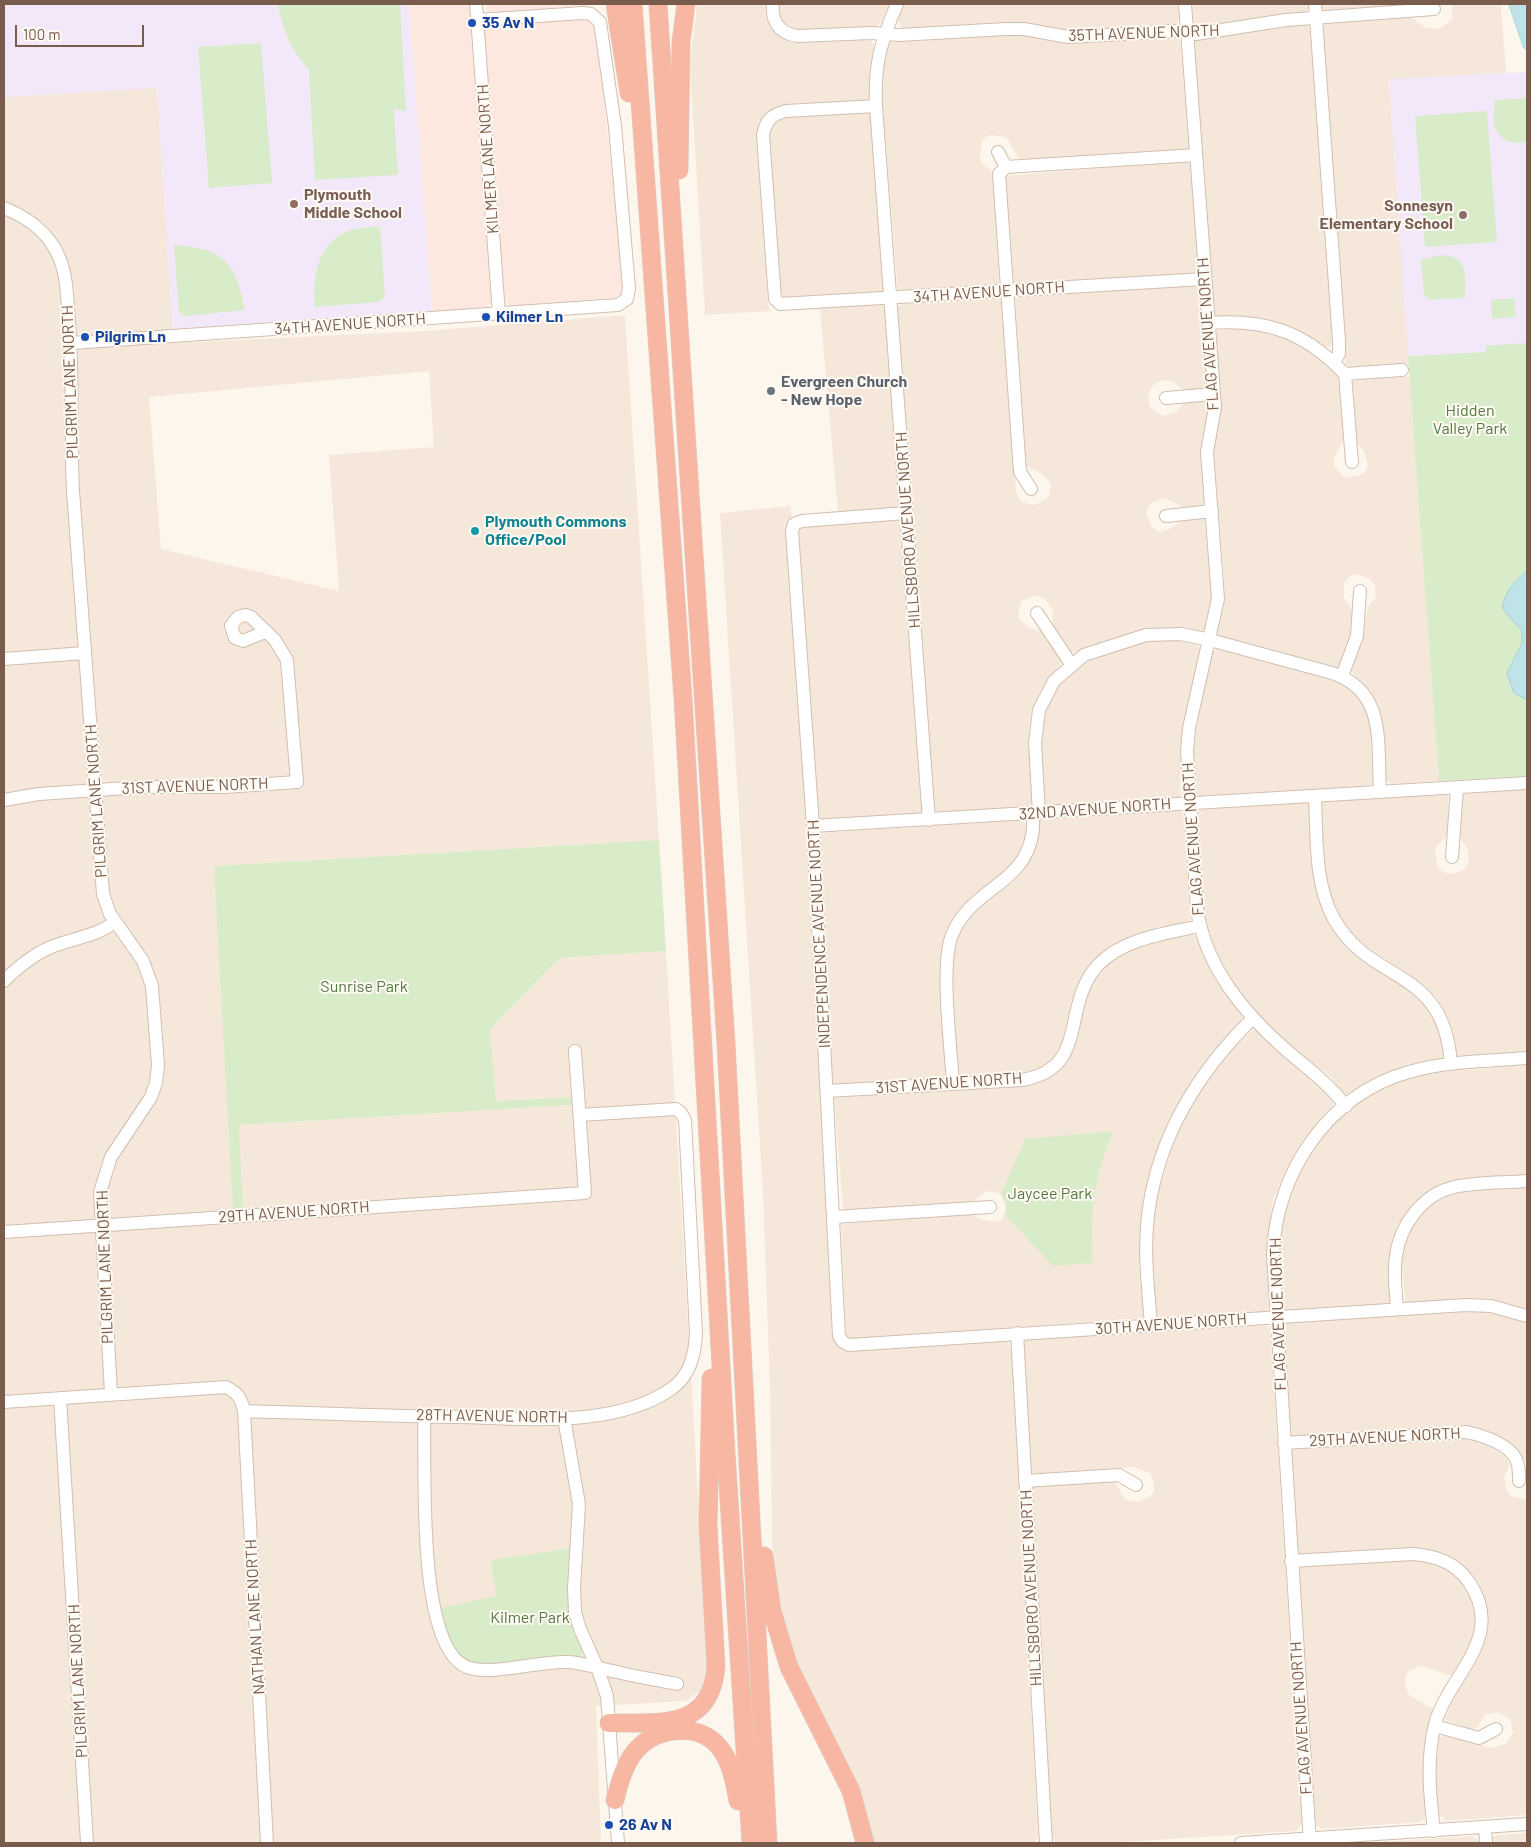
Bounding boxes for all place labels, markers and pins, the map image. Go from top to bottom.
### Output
place label: 35 Av N [482,13,535,33]
marker: 35 Av N [466,17,478,29]
place label: Plymouth Middle School [304,185,402,223]
place label: Sonnesyn Elementary School [1320,196,1453,234]
marker: Plymouth Middle School [288,198,300,210]
marker: Sonnesyn Elementary School [1457,209,1469,221]
place label: Kilmer Ln [496,307,563,327]
marker: Kilmer Ln [480,311,492,323]
place label: Pilgrim Ln [95,327,166,347]
marker: Pilgrim Ln [79,331,91,343]
place label: Evergreen Church - New Hope [781,372,907,410]
marker: Evergreen Church - New Hope [765,385,777,397]
place label: Plymouth Commons Office/Pool [485,512,626,550]
marker: Plymouth Commons Office/Pool [469,525,481,537]
place label: 26 Av N [619,1815,672,1835]
marker: 26 Av N [603,1819,615,1831]

